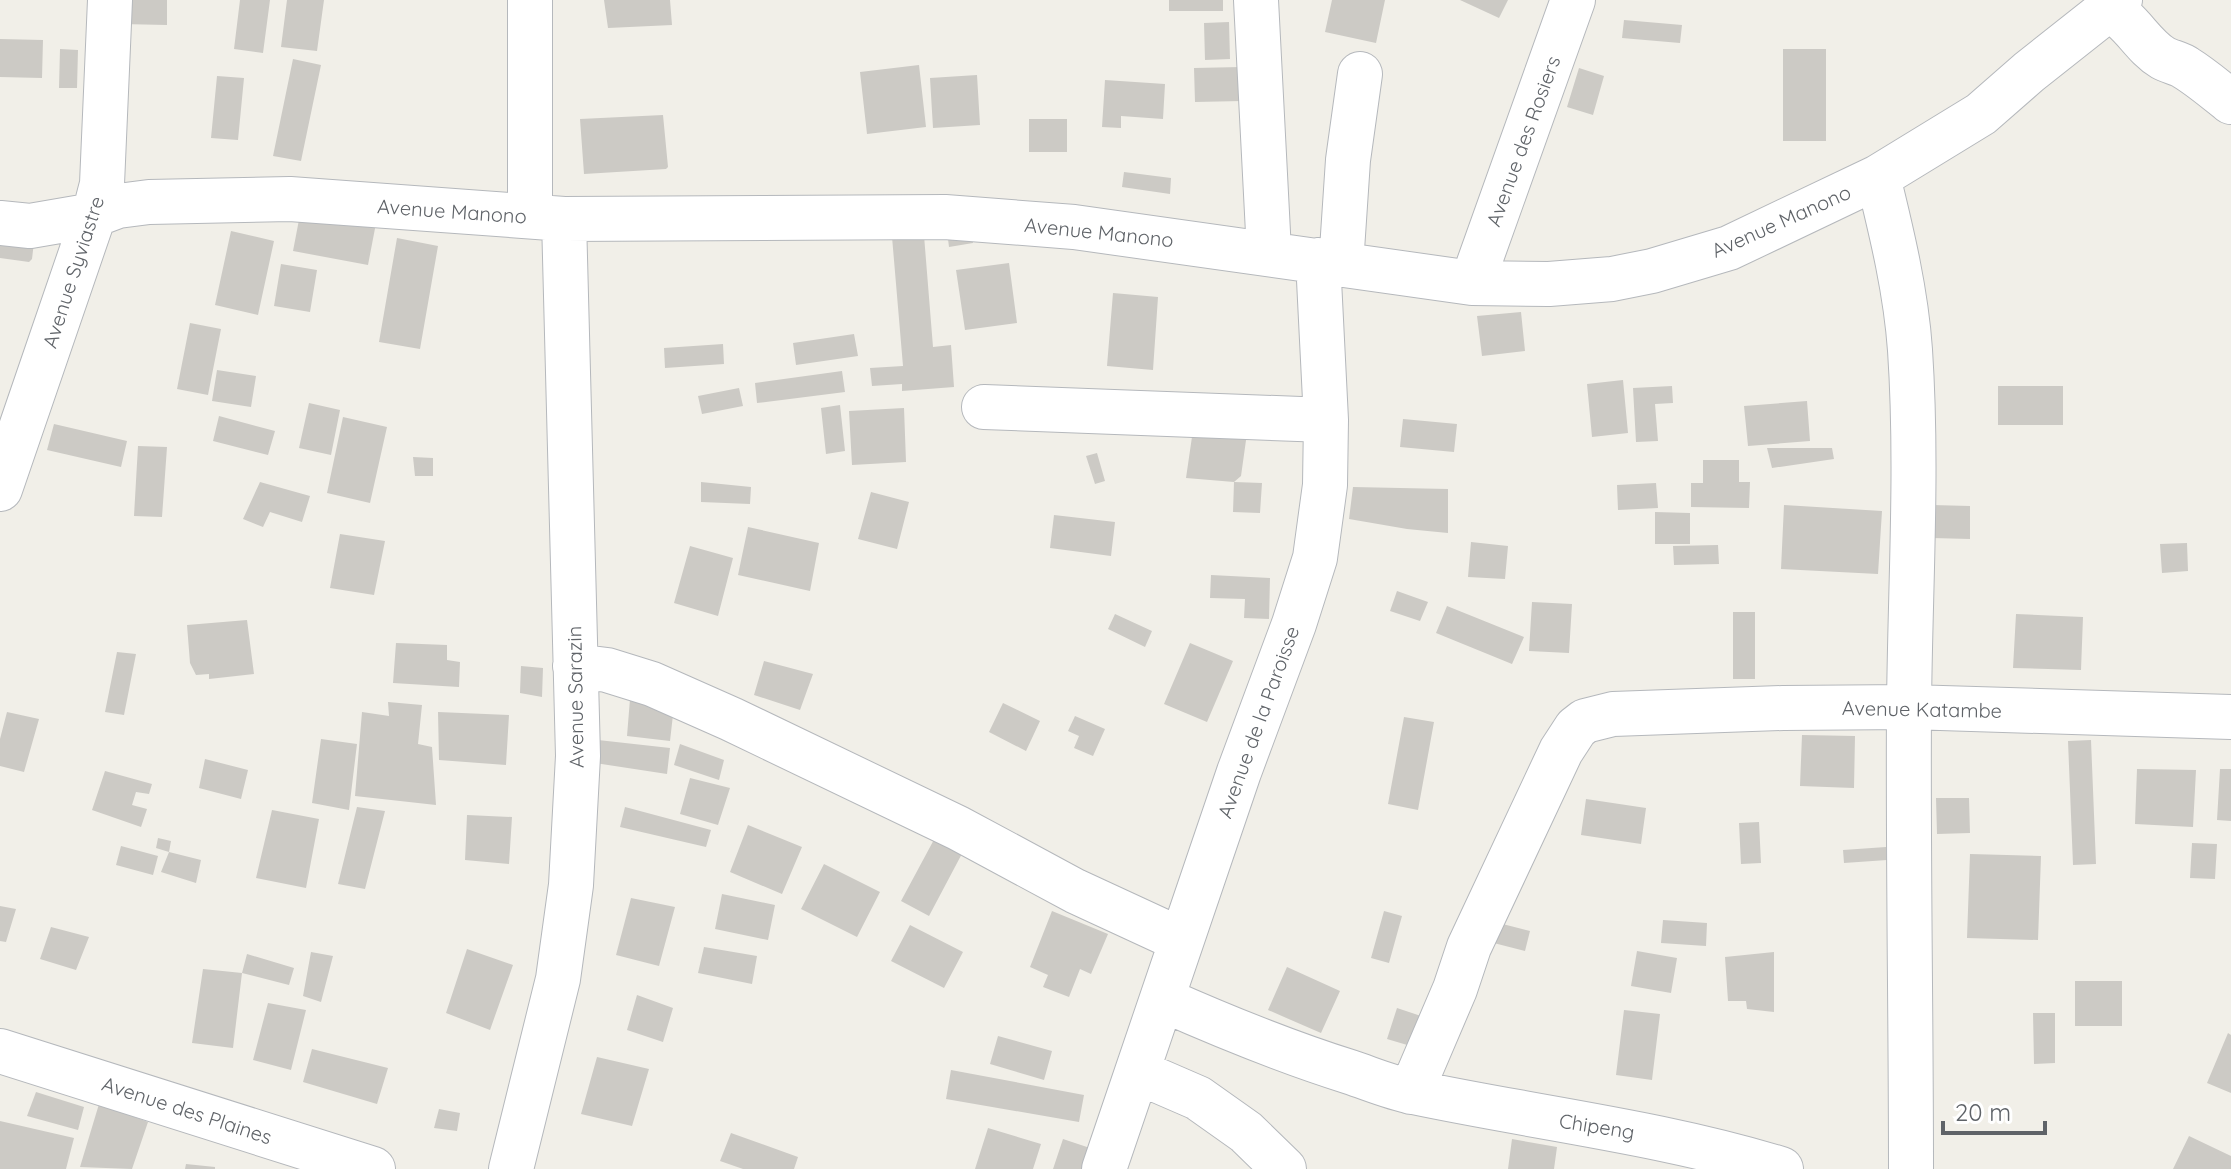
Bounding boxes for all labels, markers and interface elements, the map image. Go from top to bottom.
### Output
street label: Avenue des Rosiers [1481,52,1565,230]
street label: Avenue Manono [1707,179,1855,263]
street label: Avenue Syviastre [37,193,109,351]
street label: Avenue Manono [376,193,528,229]
street label: Avenue Manono [1023,212,1175,252]
street label: Avenue de la Paroisse [1212,623,1304,821]
street label: Avenue Sarazin [561,626,589,768]
street label: Avenue Katambe [1842,695,2002,723]
street label: Avenue des Plaines [99,1071,275,1149]
scale bar [1943,1085,2045,1135]
text: 20 m [1955,1097,2011,1127]
street label: Chipeng [1557,1108,1637,1144]

